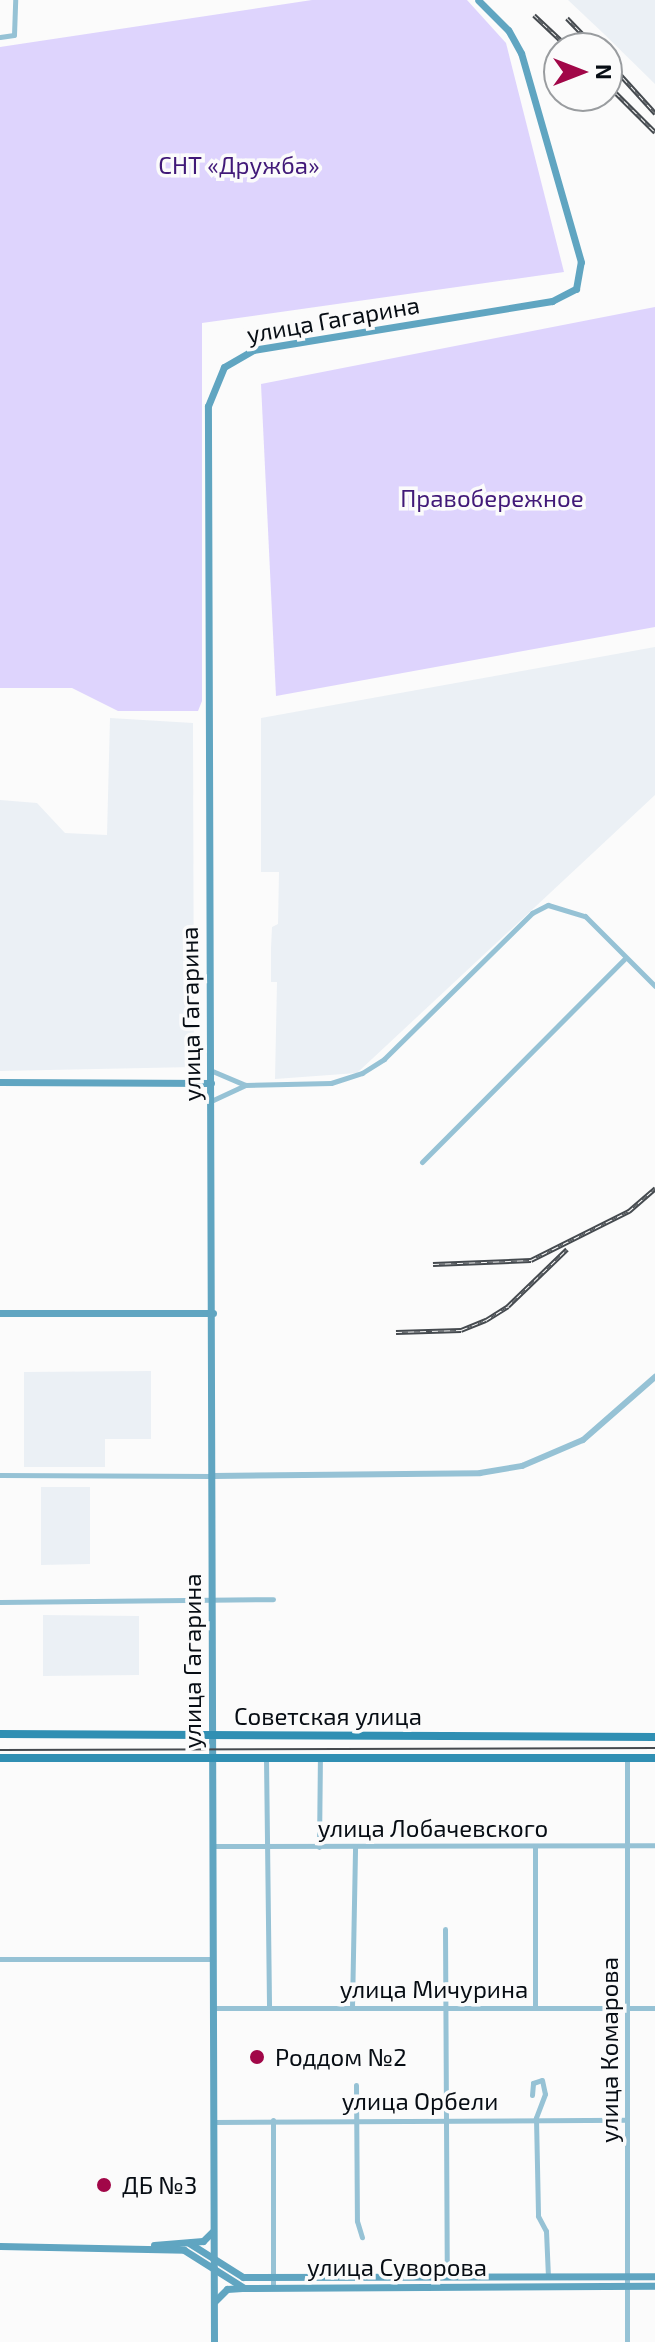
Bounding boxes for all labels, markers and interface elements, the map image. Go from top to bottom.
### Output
north arrow [543,32,623,112]
text: N [592,64,618,80]
park label: СНТ «Дружба» [158,151,320,179]
street label: улица Гагарина [244,290,422,348]
park label: Правобережное [400,484,584,512]
street label: улица Гагарина [174,926,206,1102]
street label: улица Гагарина [178,1574,206,1748]
street label: Советская улица [234,1702,422,1730]
street label: улица Лобачевского [318,1814,548,1842]
street label: улица Комарова [595,1957,623,2143]
street label: улица Мичурина [340,1975,528,2003]
place label: Роддом №2 [275,2043,407,2071]
marker: Роддом №2 [246,2046,268,2068]
street label: улица Орбели [342,2087,498,2115]
place label: ДБ №3 [122,2171,197,2199]
marker: ДБ №3 [93,2174,115,2196]
street label: улица Суворова [307,2253,487,2281]

